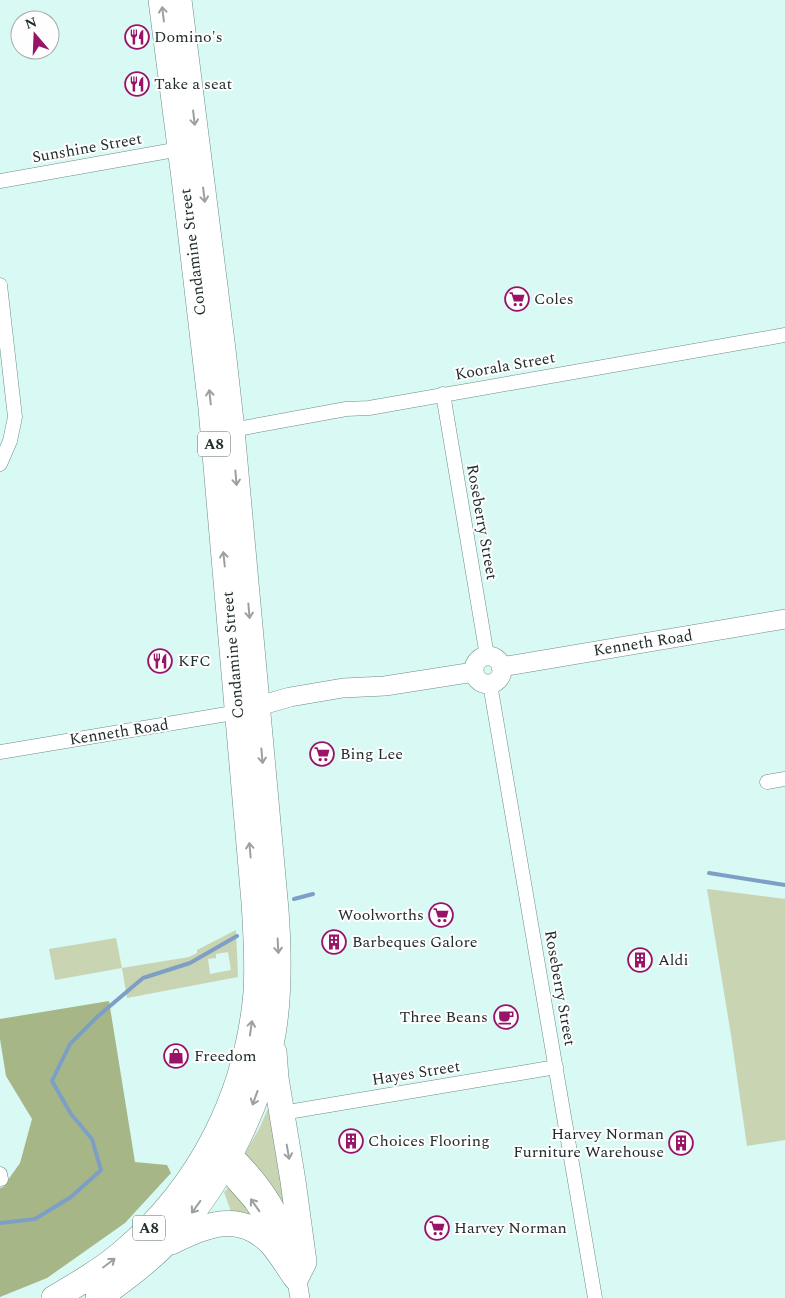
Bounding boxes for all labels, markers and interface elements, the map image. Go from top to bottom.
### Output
one-way arrow [158,6,168,22]
north arrow [10,10,60,60]
text: N [22,11,40,35]
restaurant icon: Domino's [124,24,150,50]
place label: Domino's [154,25,223,49]
restaurant icon: Take a seat [124,71,150,97]
place label: Take a seat [154,72,233,96]
one-way arrow [189,109,199,125]
street label: Sunshine Street [30,126,144,169]
one-way arrow [199,186,209,202]
street label: Condamine Street [173,187,213,317]
supermarket icon: Coles [504,286,530,312]
place label: Coles [534,287,574,311]
street label: Koorala Street [453,345,557,387]
one-way arrow [205,389,215,405]
road number: A8 [198,432,230,456]
street label: Roseberry Street [460,462,504,582]
one-way arrow [231,470,241,486]
one-way arrow [219,551,229,567]
street label: Condamine Street [215,590,251,720]
one-way arrow [244,602,254,618]
street label: Kenneth Road [592,623,694,663]
restaurant icon: KFC [147,648,173,674]
place label: KFC [178,649,211,673]
street label: Kenneth Road [68,712,170,752]
supermarket icon: Bing Lee [309,741,335,767]
place label: Bing Lee [340,742,403,766]
one-way arrow [257,748,266,764]
one-way arrow [245,842,255,858]
supermarket icon: Woolworths [428,902,454,928]
place label: Woolworths [338,903,424,927]
street label: Roseberry Street [538,928,582,1048]
building icon: Barbeques Galore [321,929,347,955]
place label: Barbeques Galore [352,930,478,954]
one-way arrow [273,938,283,954]
building icon: Aldi [627,947,653,973]
place label: Aldi [658,948,689,972]
cafe icon: Three Beans [493,1004,519,1030]
place label: Three Beans [400,1005,488,1029]
one-way arrow [246,1020,256,1036]
shop icon: Freedom [163,1043,189,1069]
place label: Freedom [194,1044,257,1068]
street label: Hayes Street [370,1054,462,1092]
one-way arrow [249,1090,259,1106]
place label: Harvey Norman Furniture Warehouse [513,1122,664,1164]
building icon: Choices Flooring [338,1128,364,1154]
place label: Choices Flooring [368,1129,490,1153]
building icon: Harvey Norman Furniture Warehouse [668,1130,694,1156]
one-way arrow [284,1144,294,1160]
one-way arrow [250,1198,260,1212]
one-way arrow [190,1200,201,1213]
supermarket icon: Harvey Norman [424,1215,450,1241]
road number: A8 [133,1216,165,1240]
place label: Harvey Norman [454,1216,567,1240]
one-way arrow [102,1257,115,1268]

